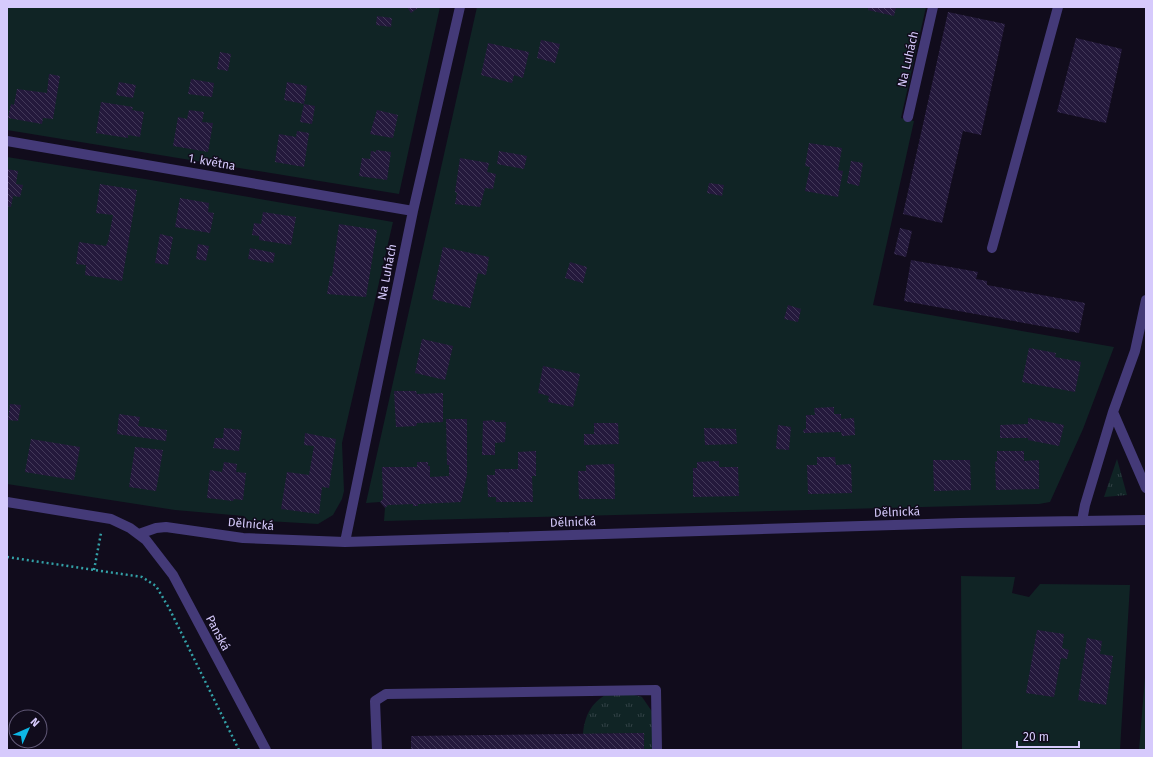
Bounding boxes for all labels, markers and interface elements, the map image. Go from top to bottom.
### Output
street label: Na Luhách [895,30,921,88]
street label: 1. května [187,151,237,173]
street label: Na Luhách [375,243,399,301]
street label: Dělnická [874,504,920,520]
street label: Dělnická [550,514,596,530]
street label: Dělnická [227,515,275,533]
street label: Panská [203,613,233,653]
north arrow [8,709,48,749]
text: N [28,715,42,729]
scale bar [1017,723,1079,749]
text: 20 m [1023,730,1049,744]

